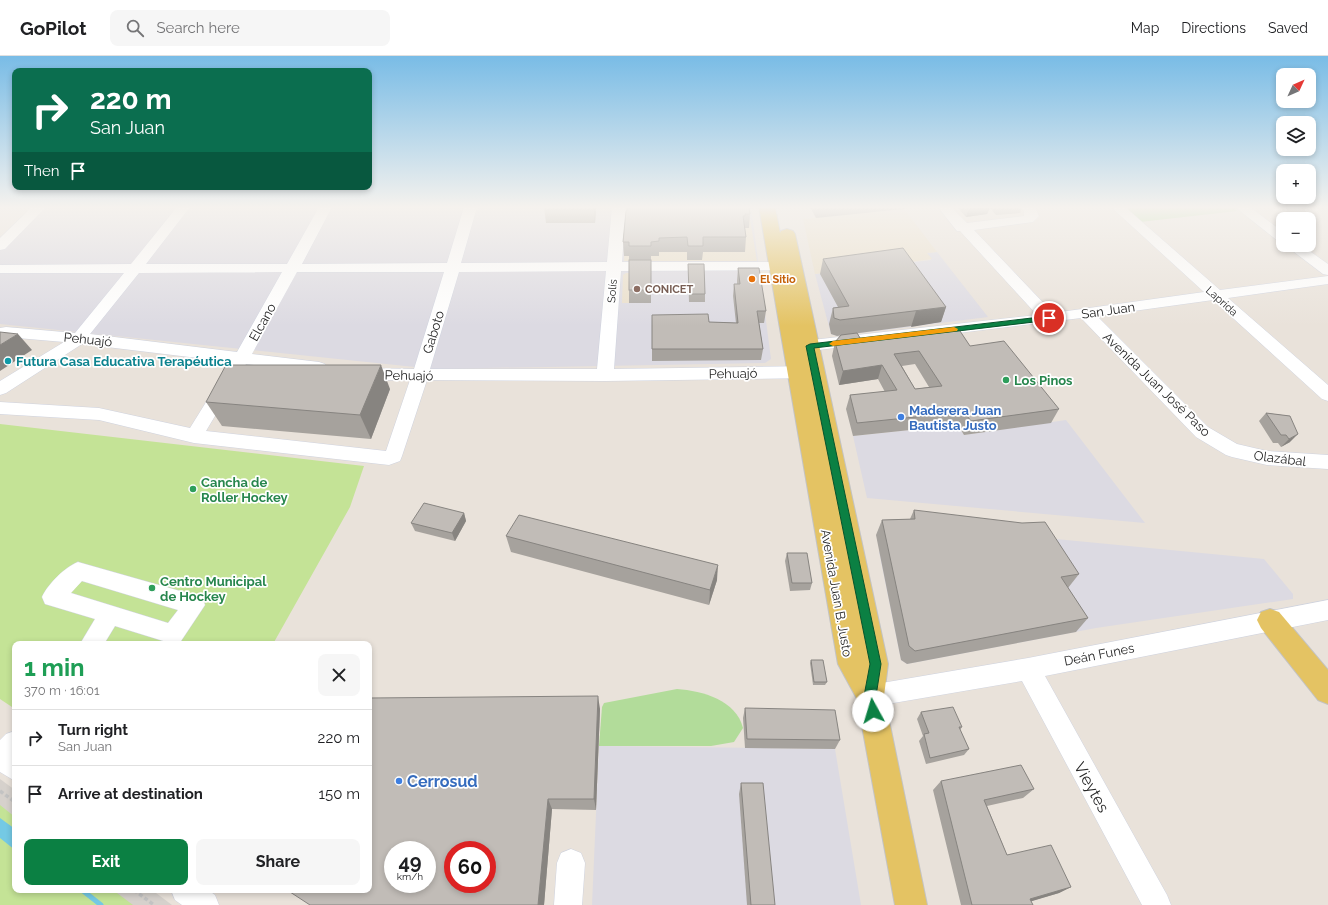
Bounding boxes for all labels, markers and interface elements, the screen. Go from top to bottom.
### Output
search box [110,10,390,46]
text: GoPilot [20,17,86,39]
icon: search [124,17,146,39]
text: Search here [156,19,240,37]
text: Map [1131,20,1159,36]
text: Directions [1181,20,1246,36]
text: Saved [1268,20,1308,36]
north arrow [1276,68,1316,108]
map controls [1276,68,1316,252]
text: 220 m [90,83,172,116]
icon: right [24,84,76,136]
button: layers [1276,116,1316,156]
text: San Juan [90,117,165,138]
icon: arrive [67,160,89,182]
text: Then [24,162,59,180]
button: + [1276,164,1316,204]
button: − [1276,212,1316,252]
place label: El Sitio [760,273,796,286]
marker: El Sitio [747,274,757,284]
street label: Solís [605,279,620,304]
place label: CONICET [645,283,693,296]
marker: CONICET [632,284,642,294]
street label: Laprida [1203,284,1240,319]
street label: San Juan [1080,299,1136,322]
street label: Elcano [246,300,279,344]
pin [1032,301,1066,335]
icon: arrive [1038,307,1060,329]
street label: Gaboto [420,309,447,355]
street label: Pehuajó [63,329,113,350]
street label: Avenida Juan José Paso [1100,329,1213,440]
place label: Futura Casa Educativa Terapéutica [16,354,232,369]
marker: Futura Casa Educativa Terapéutica [3,356,13,366]
street label: Pehuajó [709,366,758,381]
street label: Pehuajó [385,368,434,383]
place label: Los Pinos [1014,373,1073,388]
marker: Los Pinos [1001,375,1011,385]
place label: Maderera Juan Bautista Justo [909,403,1002,433]
marker: Maderera Juan Bautista Justo [896,412,906,422]
street label: Olazábal [1253,448,1307,469]
place label: Cancha de Roller Hockey [201,475,288,505]
marker: Cancha de Roller Hockey [188,484,198,494]
street label: Avenida Juan B. Justo [818,528,855,658]
place label: Centro Municipal de Hockey [160,574,267,604]
marker: Centro Municipal de Hockey [147,583,157,593]
street label: Deán Funes [1063,640,1136,669]
text: 1 min [24,653,85,682]
button: close [318,654,360,696]
text: 370 m · 16:01 [24,683,99,698]
position arrow [852,690,894,732]
text: Turn right [58,721,128,739]
icon: right [24,727,46,749]
text: 220 m [318,729,360,747]
text: San Juan [58,739,112,754]
street label: Vieytes [1070,759,1113,816]
place label: Cerrosud [407,772,478,791]
marker: Cerrosud [394,776,404,786]
icon: arrive [24,783,46,805]
text: Arrive at destination [58,785,203,803]
text: 150 m [319,785,360,803]
button: Exit [24,839,188,885]
button: Share [196,839,360,885]
speed limit sign: 60 [444,841,496,893]
text: 49 [398,850,422,874]
text: km/h [397,871,423,882]

